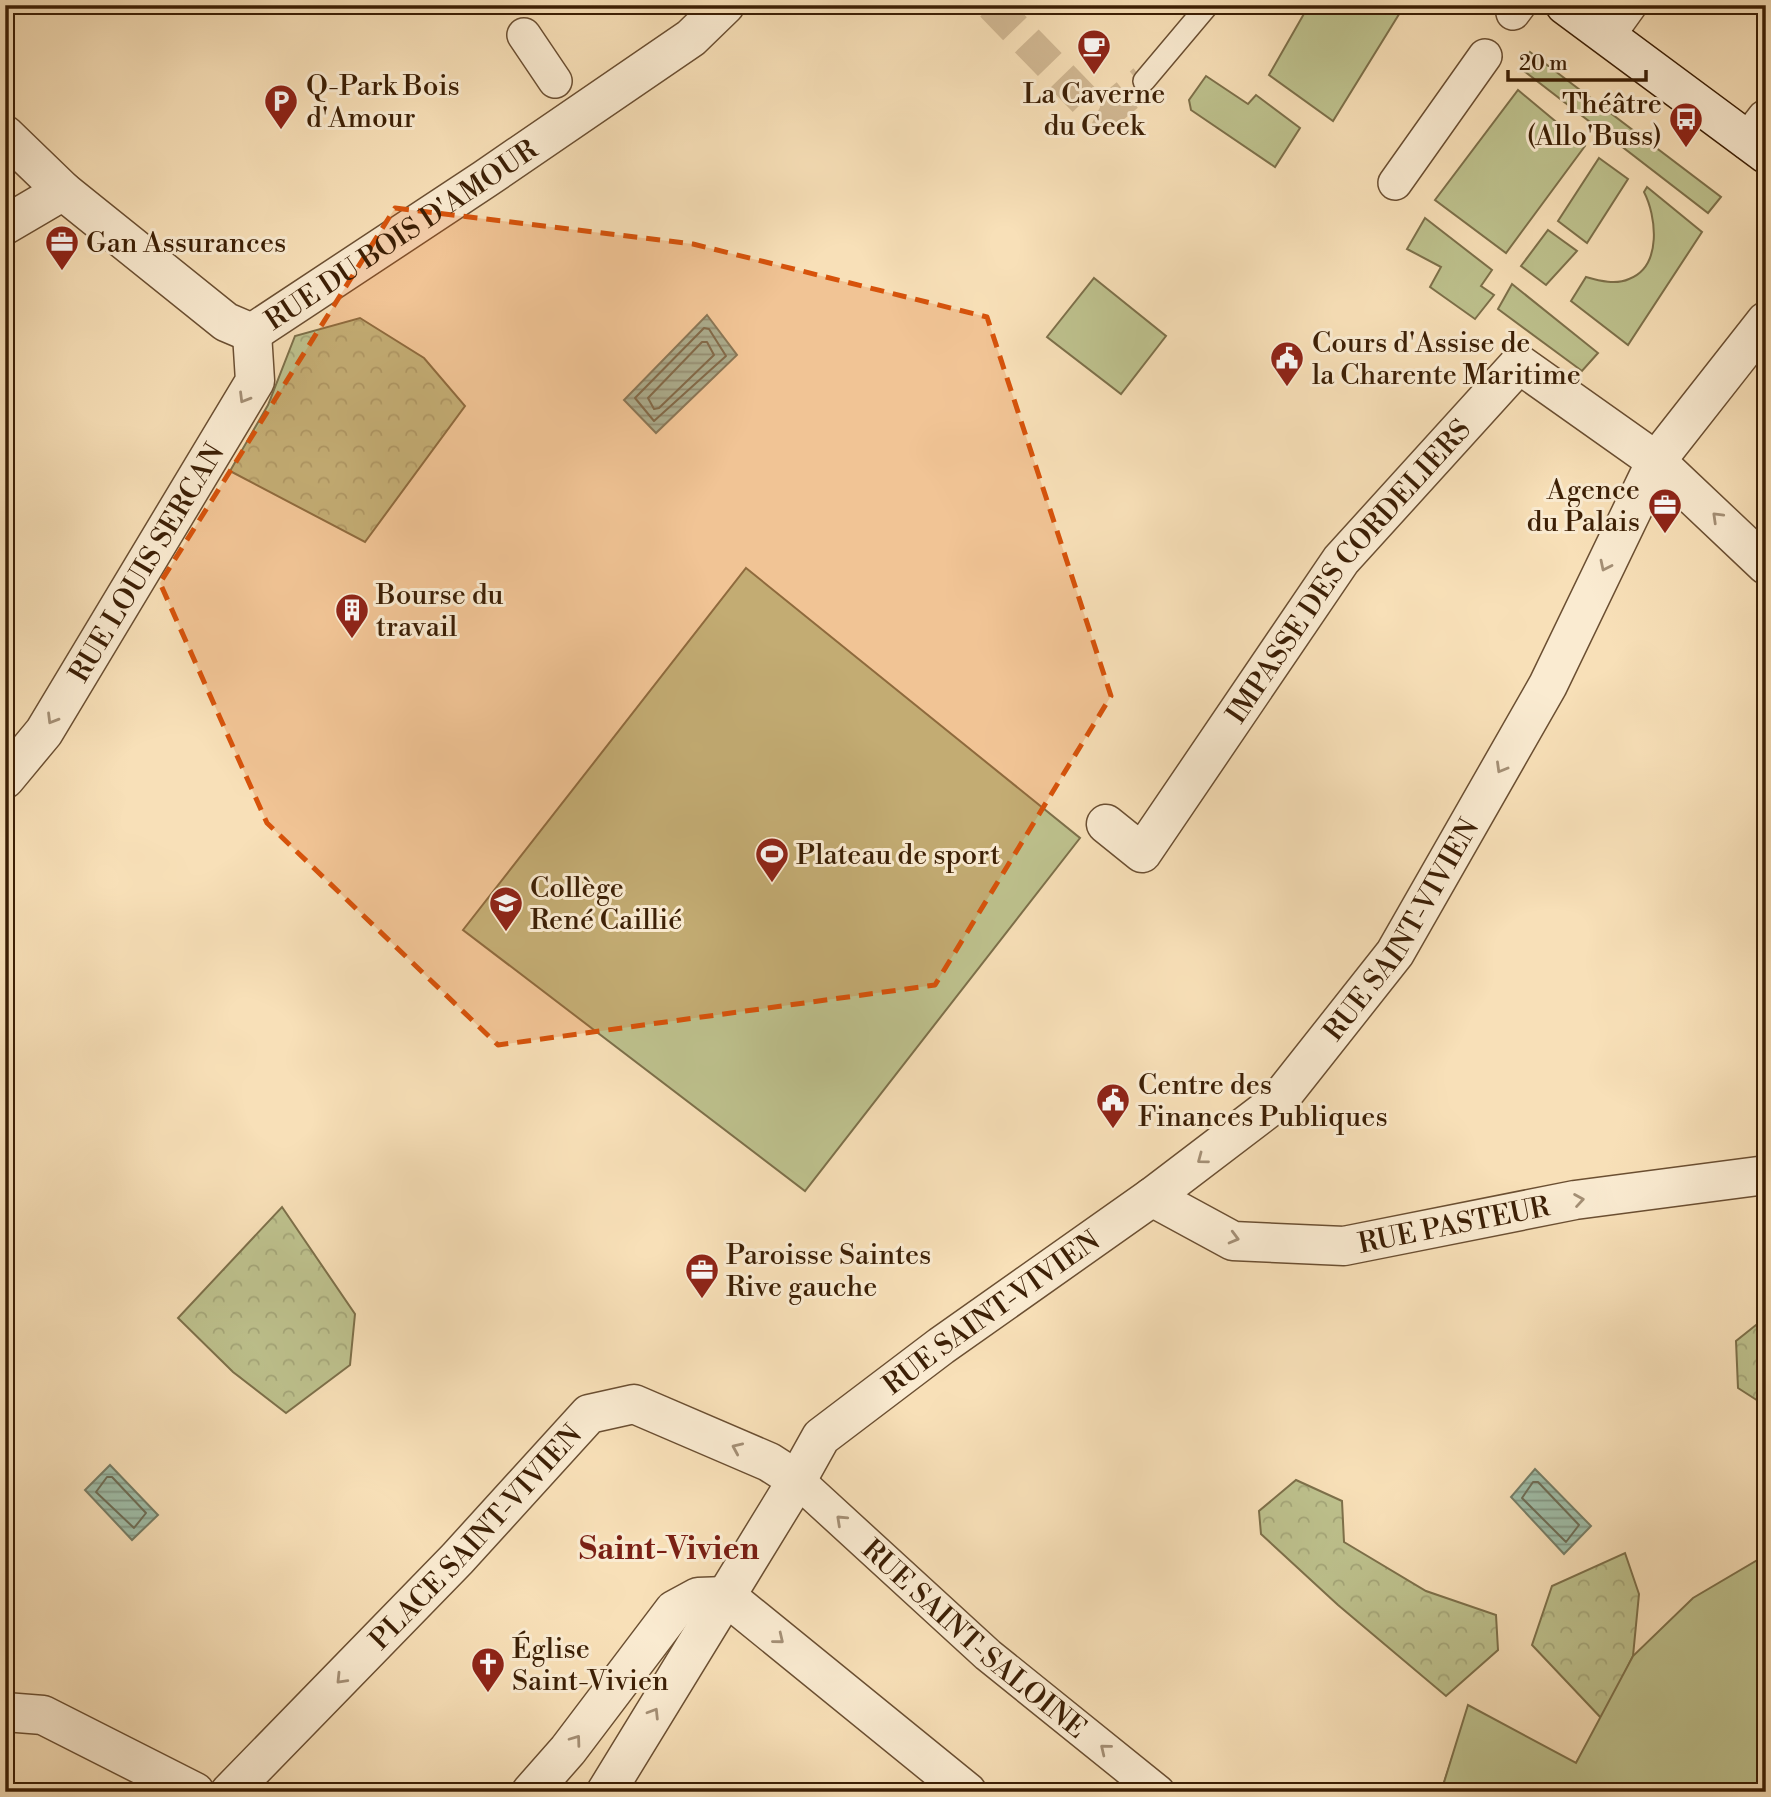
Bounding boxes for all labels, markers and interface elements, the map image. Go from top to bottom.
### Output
cafe icon: La Caverne du Geek [1075,27,1113,76]
scale bar [1508,38,1647,82]
text: 20 m [1519,51,1568,77]
place label: Q-Park Bois d'Amour [306,69,460,136]
place label: La Caverne du Geek [1023,77,1165,144]
parking icon: Q-Park Bois d'Amour [262,82,300,131]
place label: Théâtre (Allo'Buss) [1527,87,1662,154]
bus stop icon: Théâtre (Allo'Buss) [1667,100,1705,149]
street label: RUE DU BOIS D'AMOUR [259,132,545,339]
office icon: Gan Assurances [43,223,81,272]
place label: Gan Assurances [86,226,286,261]
place label: Cours d'Assise de la Charente Maritime [1312,326,1581,393]
public building icon: Cours d'Assise de la Charente Maritime [1268,339,1306,388]
one-way arrow [240,391,253,404]
street label: IMPASSE DES CORDELIERS [1219,413,1479,730]
street label: RUE LOUIS SERCAN [62,437,233,689]
place label: Agence du Palais [1527,473,1640,540]
office icon: Agence du Palais [1646,486,1684,535]
one-way arrow [1712,513,1725,526]
one-way arrow [1599,559,1613,571]
place label: Bourse du travail [375,578,504,645]
building icon: Bourse du travail [333,591,371,640]
one-way arrow [47,712,60,725]
one-way arrow [1496,760,1509,773]
street label: RUE SAINT-VIVIEN [1316,813,1487,1048]
sports icon: Plateau de sport [753,835,791,884]
place label: Plateau de sport [796,838,1000,873]
place label: Collège René Caillié [530,871,682,938]
school or university icon: Collège René Caillié [487,884,525,933]
place label: Centre des Finances Publiques [1138,1068,1388,1135]
public building icon: Centre des Finances Publiques [1094,1081,1132,1130]
one-way arrow [1198,1151,1210,1163]
street label: RUE PASTEUR [1355,1189,1553,1262]
one-way arrow [1573,1193,1585,1208]
street label: RUE SAINT-VIVIEN [876,1223,1107,1403]
one-way arrow [1228,1230,1240,1244]
place label: Paroisse Saintes Rive gauche [726,1238,931,1305]
office icon: Paroisse Saintes Rive gauche [683,1251,721,1300]
street label: PLACE SAINT-VIVIEN [363,1418,590,1657]
one-way arrow [732,1442,744,1456]
one-way arrow [836,1515,849,1528]
district label: Saint-Vivien [579,1529,760,1569]
street label: RUE SAINT-SALOINE [854,1532,1093,1746]
place label: Église Saint-Vivien [512,1630,669,1699]
one-way arrow [771,1631,784,1643]
church icon: Église Saint-Vivien [469,1645,507,1694]
one-way arrow [336,1670,349,1683]
one-way arrow [646,1707,659,1720]
one-way arrow [568,1735,580,1748]
one-way arrow [1100,1745,1113,1757]

